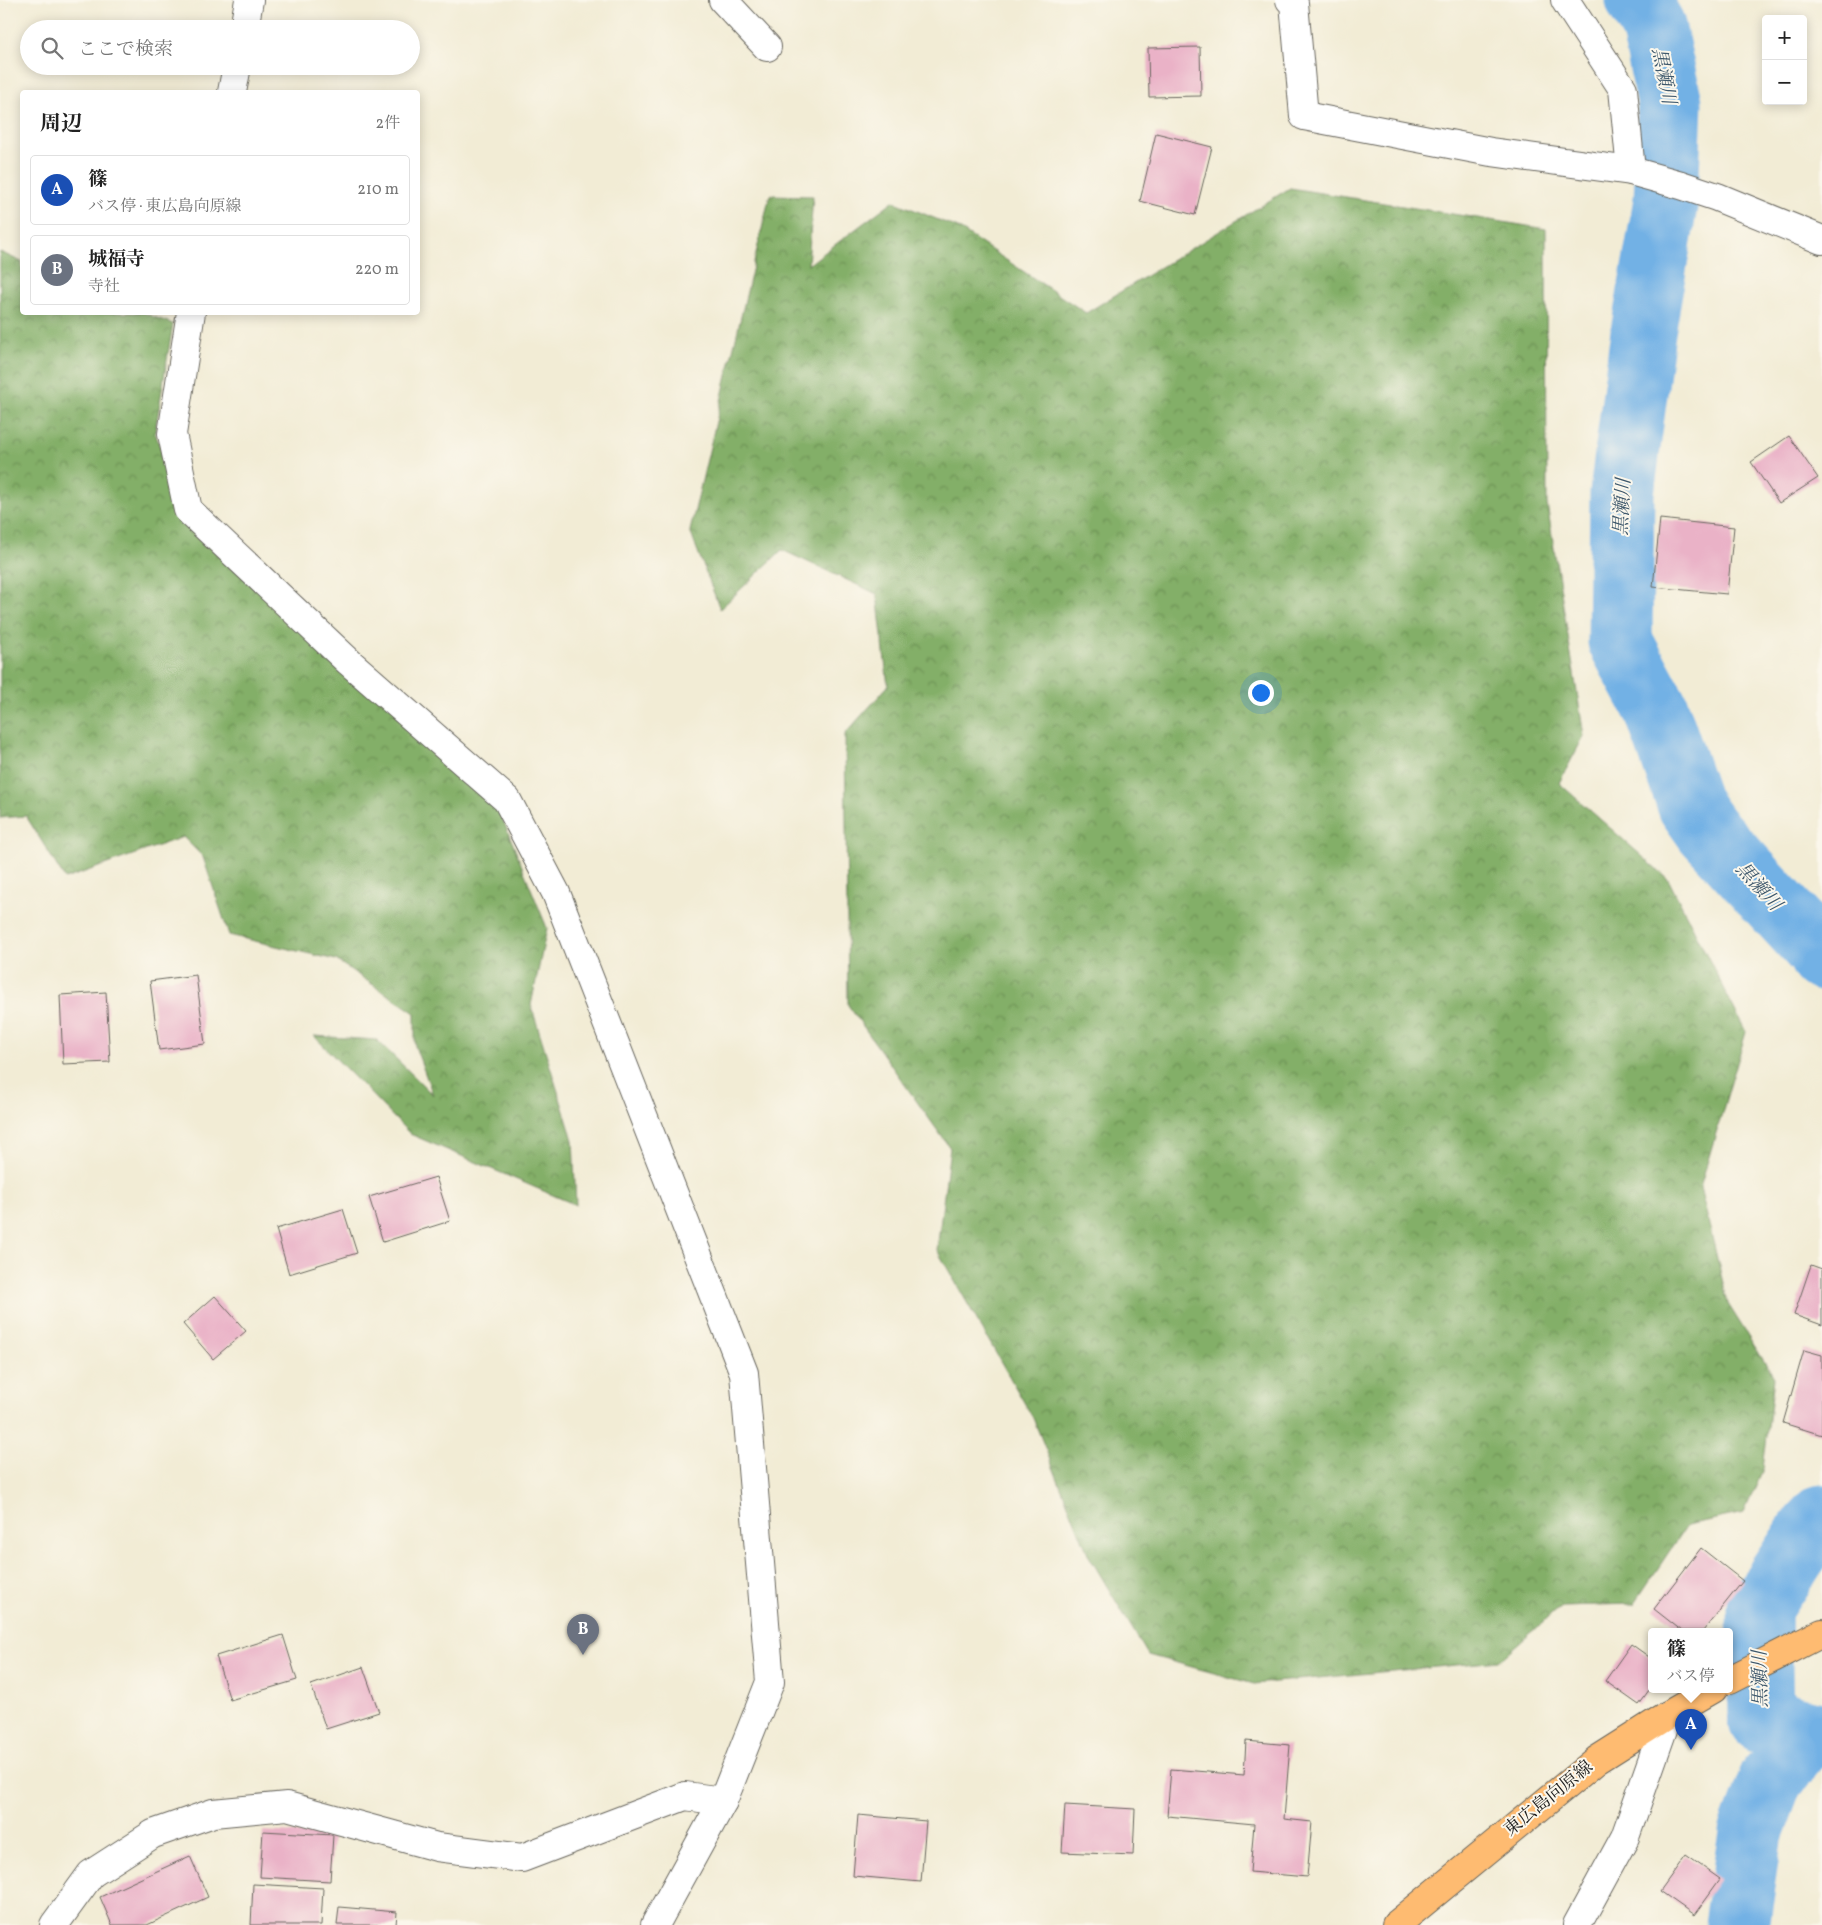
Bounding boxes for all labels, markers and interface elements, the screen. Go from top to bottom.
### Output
map controls [1762,15,1807,105]
button: + [1762,15,1807,60]
search box [20,20,420,75]
icon: search [38,34,66,62]
text: ここで検索 [78,37,173,63]
water label: 黒瀬川 [1645,46,1682,108]
button: − [1762,60,1807,105]
text: 周辺 [40,110,82,139]
text: 2件 [375,113,400,135]
text: 篠 [88,167,107,193]
text: A [51,179,63,201]
text: 210 m [357,179,399,201]
text: バス停 · 東広島向原線 [88,196,242,218]
text: 城福寺 [88,247,145,273]
text: B [52,259,62,281]
text: 220 m [355,259,399,281]
text: 寺社 [88,276,120,298]
water label: 黒瀬川 [1609,476,1638,536]
your location [1248,680,1274,706]
water label: 黒瀬川 [1729,857,1788,918]
pin: B [567,1614,599,1655]
popup [1648,1628,1733,1693]
text: 篠 [1666,1637,1686,1663]
water label: 黒瀬川 [1747,1648,1774,1708]
text: バス停 [1666,1666,1715,1688]
pin: A [1675,1709,1707,1750]
street label: 東広島向原線 [1499,1755,1599,1843]

